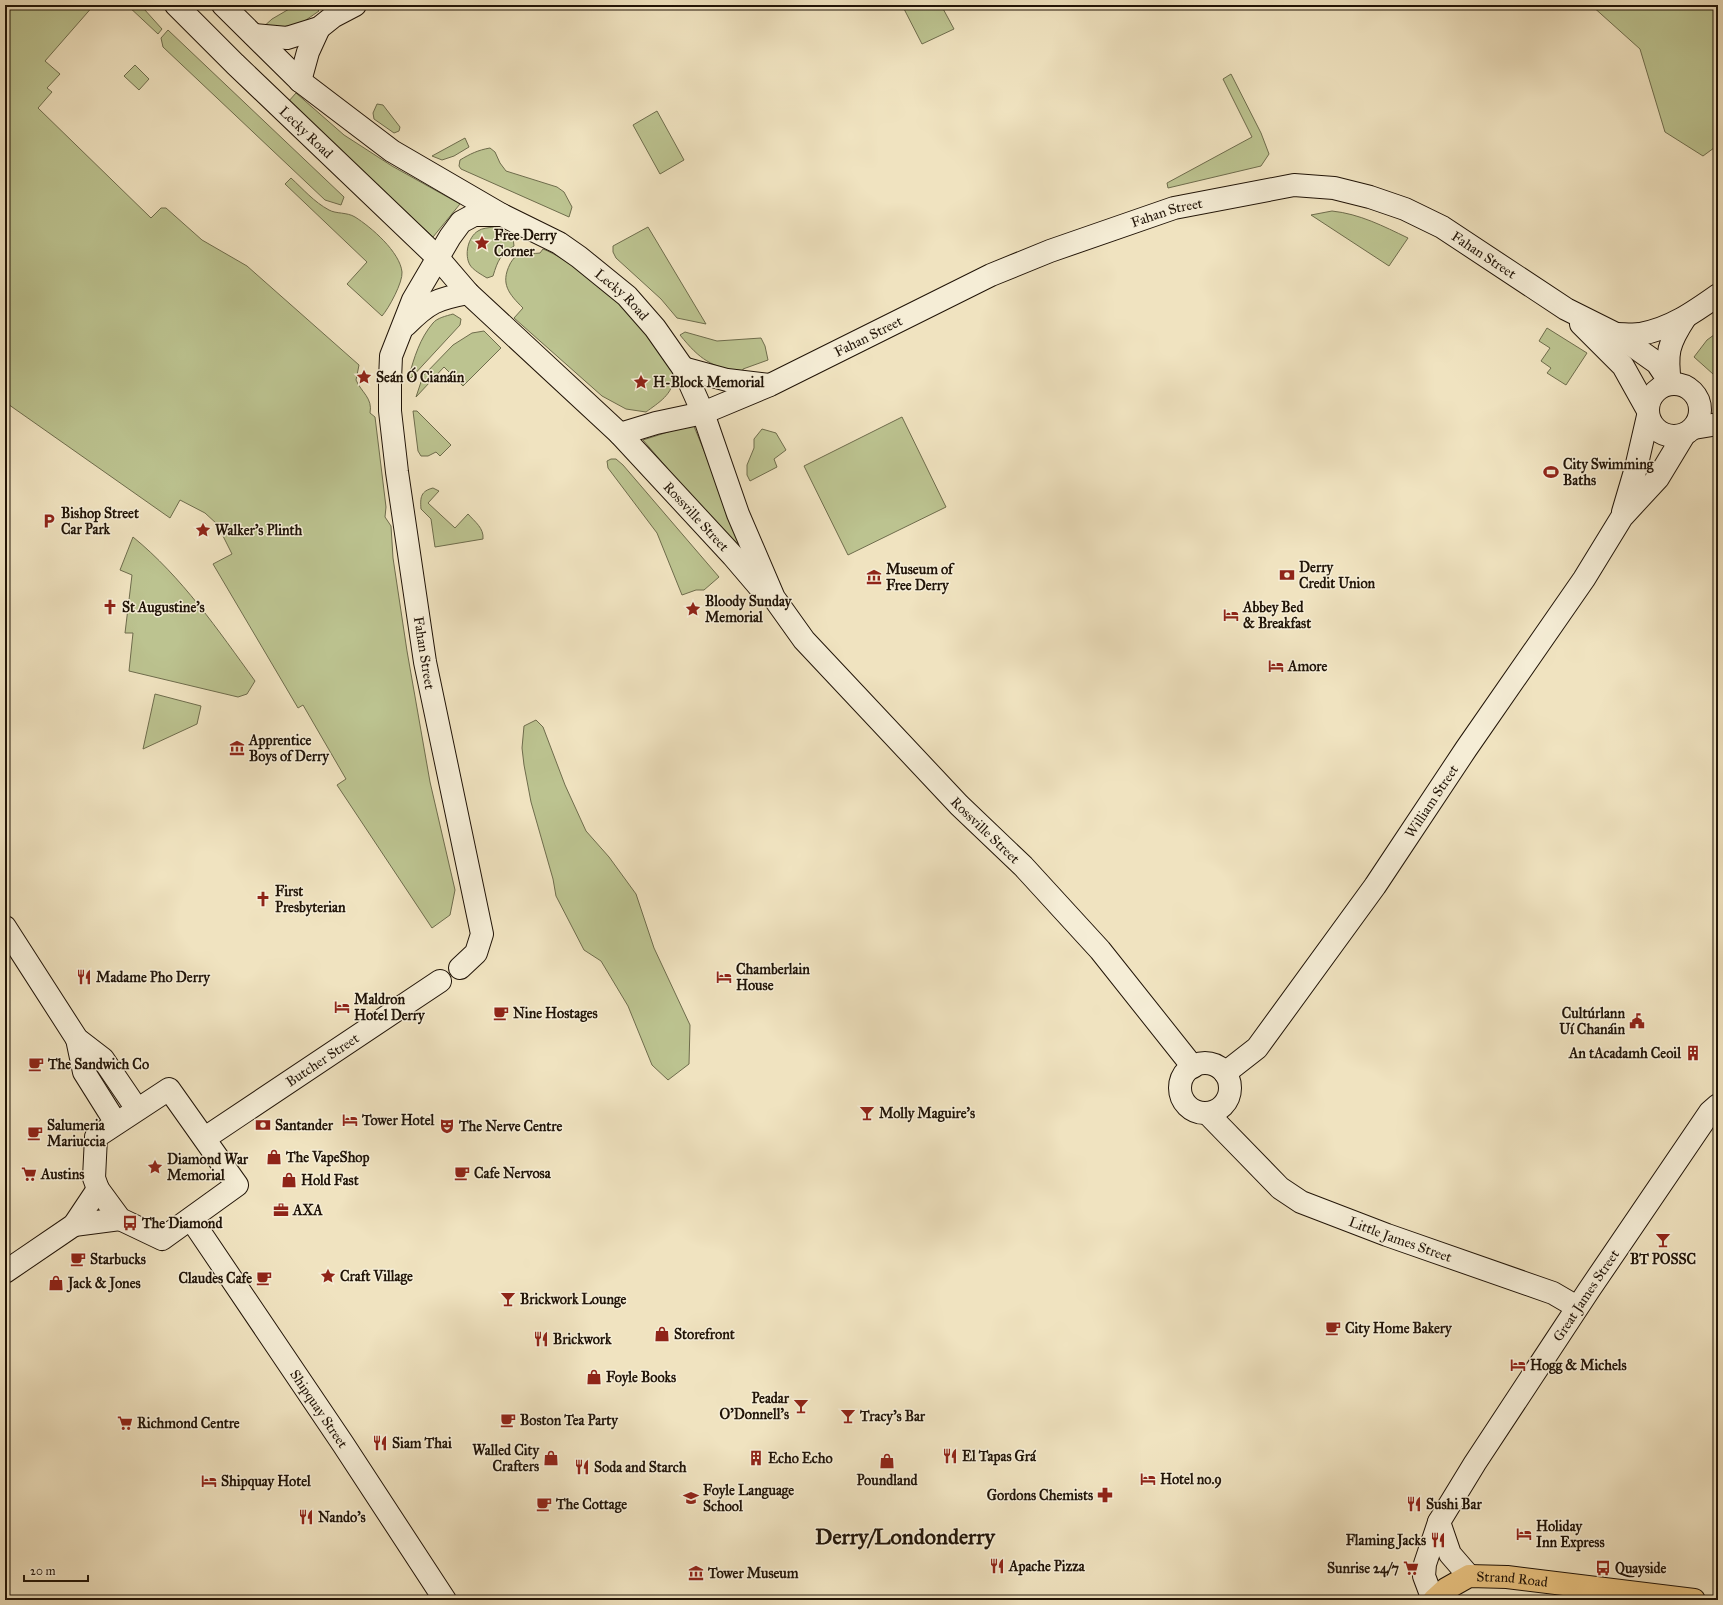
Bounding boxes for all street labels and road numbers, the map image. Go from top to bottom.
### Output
street label: Lecky Road [276,102,337,162]
street label: Fahan Street [1129,194,1204,231]
street label: Fahan Street [1448,227,1520,282]
street label: Lecky Road [591,265,653,324]
street label: Fahan Street [831,312,905,360]
street label: Rossville Street [660,478,733,555]
street label: Fahan Street [410,615,438,691]
street label: William Street [1401,761,1462,841]
street label: Rossville Street [947,793,1023,867]
street label: Butcher Street [282,1029,362,1090]
street label: Little James Street [1346,1213,1454,1266]
street label: Great James Street [1549,1246,1623,1345]
street label: Shipquay Street [287,1366,352,1451]
street label: Strand Road [1476,1568,1549,1590]

